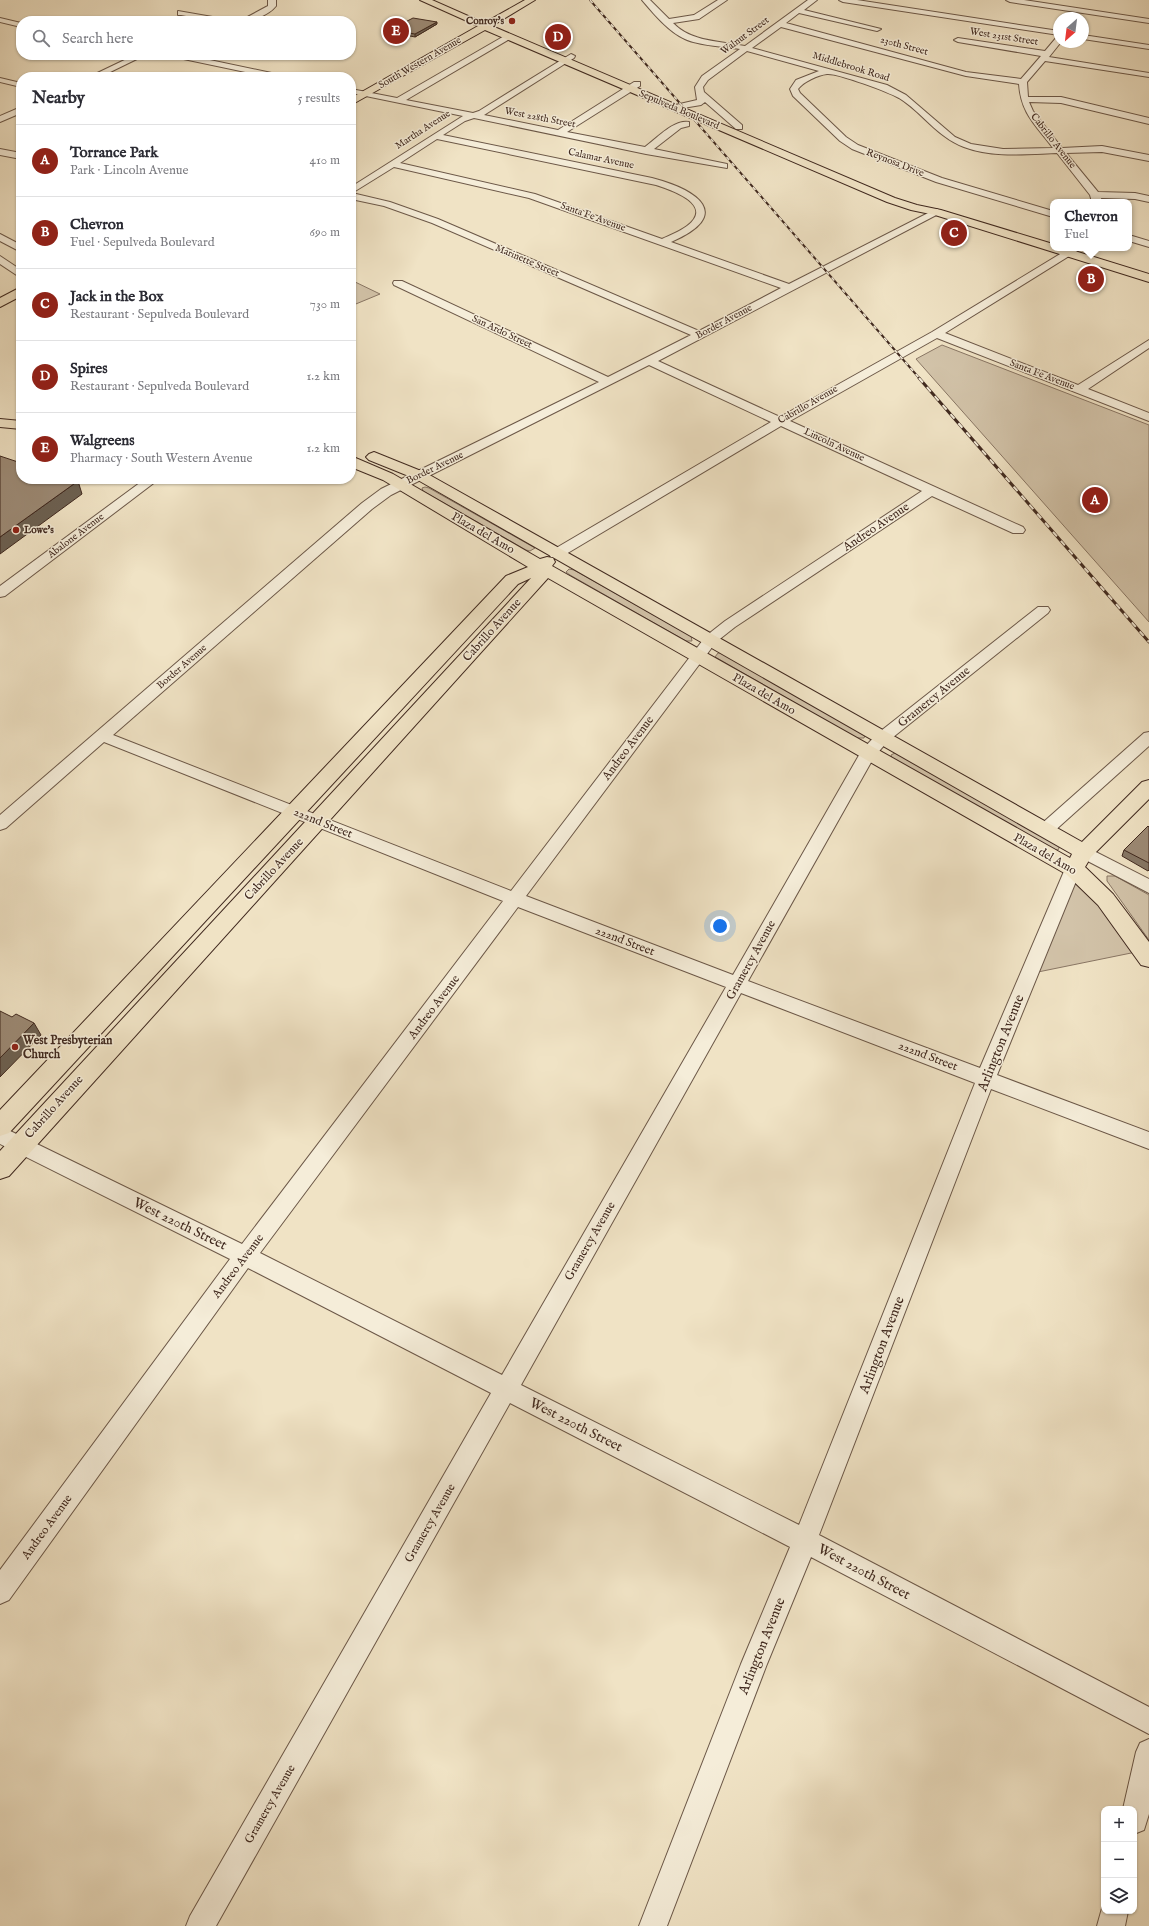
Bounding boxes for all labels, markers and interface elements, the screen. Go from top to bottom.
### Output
north arrow [1053,12,1089,48]
street label: Walnut Street [718,14,772,58]
place label: Conroy's [466,15,504,28]
search box [16,16,356,60]
pin: E [383,16,409,46]
marker: Conroy's [507,16,517,26]
pin: D [545,22,571,52]
street label: West 231st Street [969,25,1040,49]
icon: search [30,27,52,49]
text: Search here [62,29,133,48]
street label: 230th Street [879,33,930,59]
street label: South Western Avenue [376,34,464,92]
street label: Middlebrook Road [811,49,892,85]
street label: Sepulveda Boulevard [637,87,722,133]
text: Nearby [32,88,85,109]
text: 5 results [298,90,340,107]
street label: West 228th Street [503,105,577,131]
street label: Martha Avenue [393,107,453,153]
street label: Cabrillo Avenue [1027,111,1079,172]
text: Torrance Park [70,143,158,162]
street label: Calamar Avenue [567,146,636,172]
street label: Reynosa Drive [864,146,926,180]
text: A [41,152,49,169]
text: 410 m [310,152,340,169]
text: Park · Lincoln Avenue [70,162,189,179]
street label: Santa Fe Avenue [559,199,628,235]
popup [1050,199,1132,251]
text: Chevron [1064,207,1118,226]
text: Chevron [70,215,124,234]
pin: C [941,218,967,248]
text: B [41,224,49,241]
text: 690 m [310,224,340,241]
text: Fuel [1064,226,1089,243]
text: Fuel · Sepulveda Boulevard [70,234,215,251]
street label: Marinette Street [493,242,562,281]
pin: B [1078,264,1104,294]
text: Jack in the Box [70,287,164,306]
text: C [40,296,50,313]
text: 730 m [310,296,340,313]
street label: Border Avenue [694,302,755,342]
text: Restaurant · Sepulveda Boulevard [70,306,249,323]
street label: San Ardo Street [470,312,535,352]
street label: Santa Fe Avenue [1008,357,1077,393]
text: Spires [70,359,107,378]
text: D [40,368,50,385]
text: 1.2 km [306,368,340,385]
text: Restaurant · Sepulveda Boulevard [70,378,249,395]
street label: Cabrillo Avenue [776,382,840,427]
street label: Lincoln Avenue [802,425,867,465]
text: Walgreens [70,431,135,450]
text: E [40,440,50,457]
text: 1.2 km [306,440,340,457]
street label: Border Avenue [404,448,466,487]
text: Pharmacy · South Western Avenue [70,450,253,467]
pin: A [1082,485,1108,515]
street label: Andreo Avenue [839,499,912,555]
street label: Plaza del Amo [449,509,518,557]
street label: Abalone Avenue [44,510,107,562]
place label: Lowe's [23,524,54,537]
marker: Lowe's [11,525,21,535]
street label: Cabrillo Avenue [460,595,525,665]
street label: Border Avenue [154,641,210,692]
street label: Gramercy Avenue [895,663,974,731]
street label: Plaza del Amo [730,670,799,718]
street label: Andreo Avenue [598,713,657,784]
street label: 222nd Street [291,804,355,842]
street label: Plaza del Amo [1011,830,1080,878]
street label: Cabrillo Avenue [241,834,307,903]
your location [710,916,730,936]
street label: Gramercy Avenue [723,917,779,1002]
street label: 222nd Street [593,923,657,959]
street label: Andreo Avenue [404,972,463,1043]
street label: Arlington Avenue [973,991,1029,1095]
place label: West Presbyterian Church [22,1033,113,1062]
street label: 222nd Street [896,1038,960,1074]
marker: West Presbyterian Church [10,1042,20,1052]
street label: Cabrillo Avenue [22,1072,87,1142]
street label: West 220th Street [130,1194,230,1255]
street label: Gramercy Avenue [561,1198,619,1283]
street label: Andreo Avenue [208,1231,267,1302]
street label: Arlington Avenue [855,1293,909,1397]
street label: West 220th Street [526,1394,626,1456]
street label: Gramercy Avenue [401,1480,459,1565]
street label: Andreo Avenue [18,1491,76,1563]
street label: West 220th Street [815,1540,913,1604]
street label: Arlington Avenue [734,1594,790,1698]
street label: Gramercy Avenue [241,1761,299,1846]
map controls [1101,1806,1137,1914]
button: + [1101,1806,1137,1842]
button: − [1101,1842,1137,1878]
button: layers [1101,1878,1137,1914]

